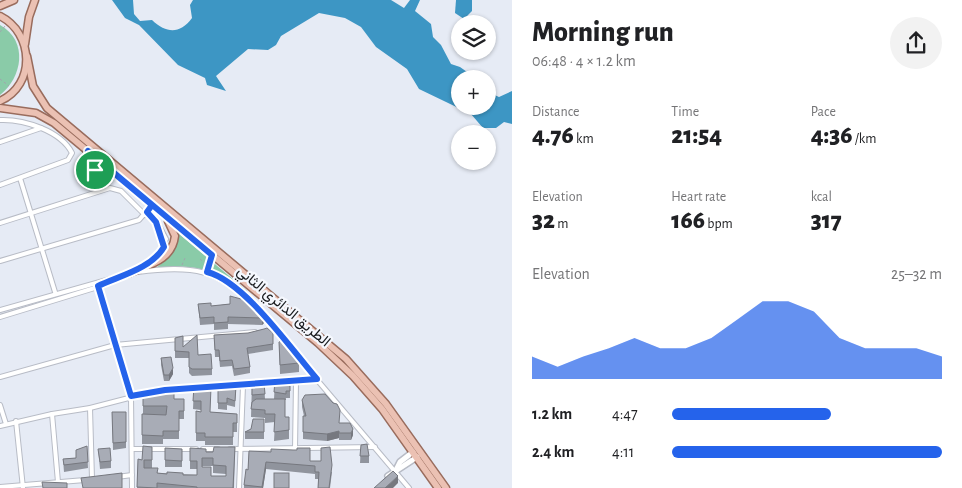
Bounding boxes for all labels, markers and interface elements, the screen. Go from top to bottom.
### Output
map controls [451,15,496,170]
button: layers [451,15,496,60]
button: share [890,17,942,69]
text: Morning run [532,19,674,47]
text: 06:48 · 4 × 1.2 km [532,53,636,69]
button: + [451,70,496,115]
text: Distance [532,105,579,119]
text: Time [671,105,699,119]
text: Pace [811,105,836,119]
text: 4.76 [532,123,574,148]
text: 21:54 [671,123,722,148]
text: 4:36 [811,123,852,148]
button: − [451,125,496,170]
text: km [574,132,594,146]
text: /km [852,132,876,146]
pin [74,149,116,191]
icon: arrive [81,156,109,184]
text: Elevation [532,190,583,204]
text: Heart rate [671,190,726,204]
text: kcal [811,190,832,204]
text: 32 [532,208,555,233]
text: 166 [671,208,705,233]
text: 317 [811,208,842,233]
text: m [555,217,569,231]
text: bpm [705,217,733,231]
street label: الطريق الدائري الثاني [231,263,333,353]
text: Elevation [532,266,590,282]
text: 25–32 m [891,266,942,282]
text: 1.2 km [532,406,572,422]
text: 4:47 [612,406,638,422]
text: 2.4 km [532,444,575,460]
text: 4:11 [612,444,634,460]

